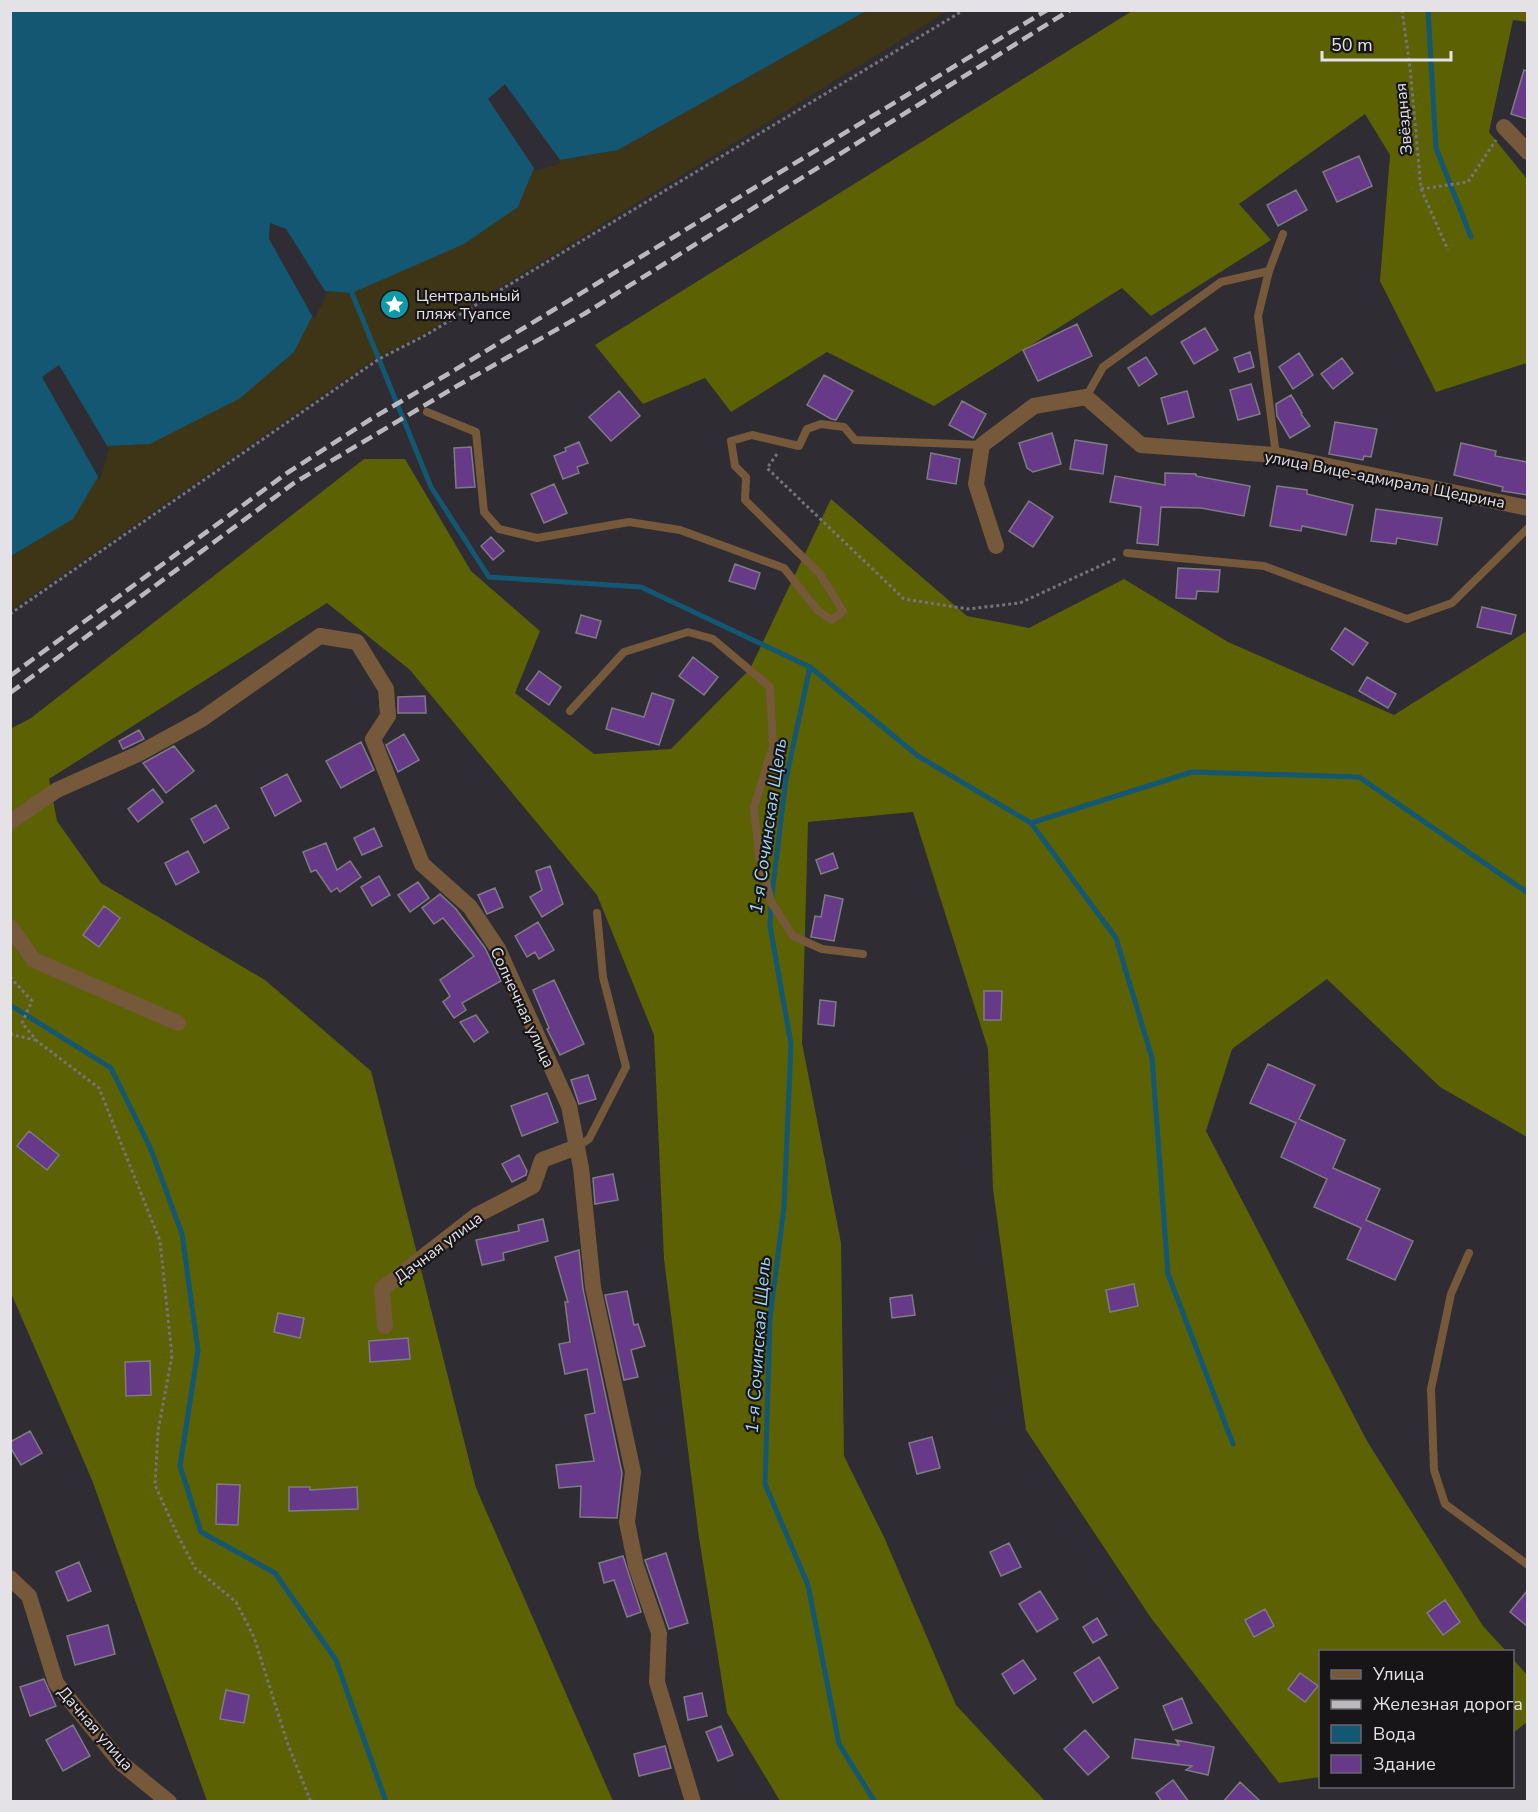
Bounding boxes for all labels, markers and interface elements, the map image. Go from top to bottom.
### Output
scale bar [1322,24,1451,62]
text: 50 m [1331,33,1373,57]
street label: Звёздная [1390,82,1418,156]
place label: Центральный пляж Туапсе [416,285,520,325]
place icon: Центральный пляж Туапсе [379,288,411,320]
street label: улица Вице-адмирала Щедрина [1263,446,1507,514]
water label: 1-я Сочинская Щель [744,737,792,915]
street label: Солнечная улица [484,943,560,1071]
street label: Дачная улица [390,1207,487,1288]
water label: 1-я Сочинская Щель [740,1256,776,1434]
legend [1319,1650,1514,1788]
text: Улица [1372,1662,1424,1686]
street label: Дачная улица [52,1682,138,1776]
text: Железная дорога [1373,1692,1523,1716]
text: Вода [1373,1722,1416,1746]
text: Здание [1373,1752,1436,1776]

